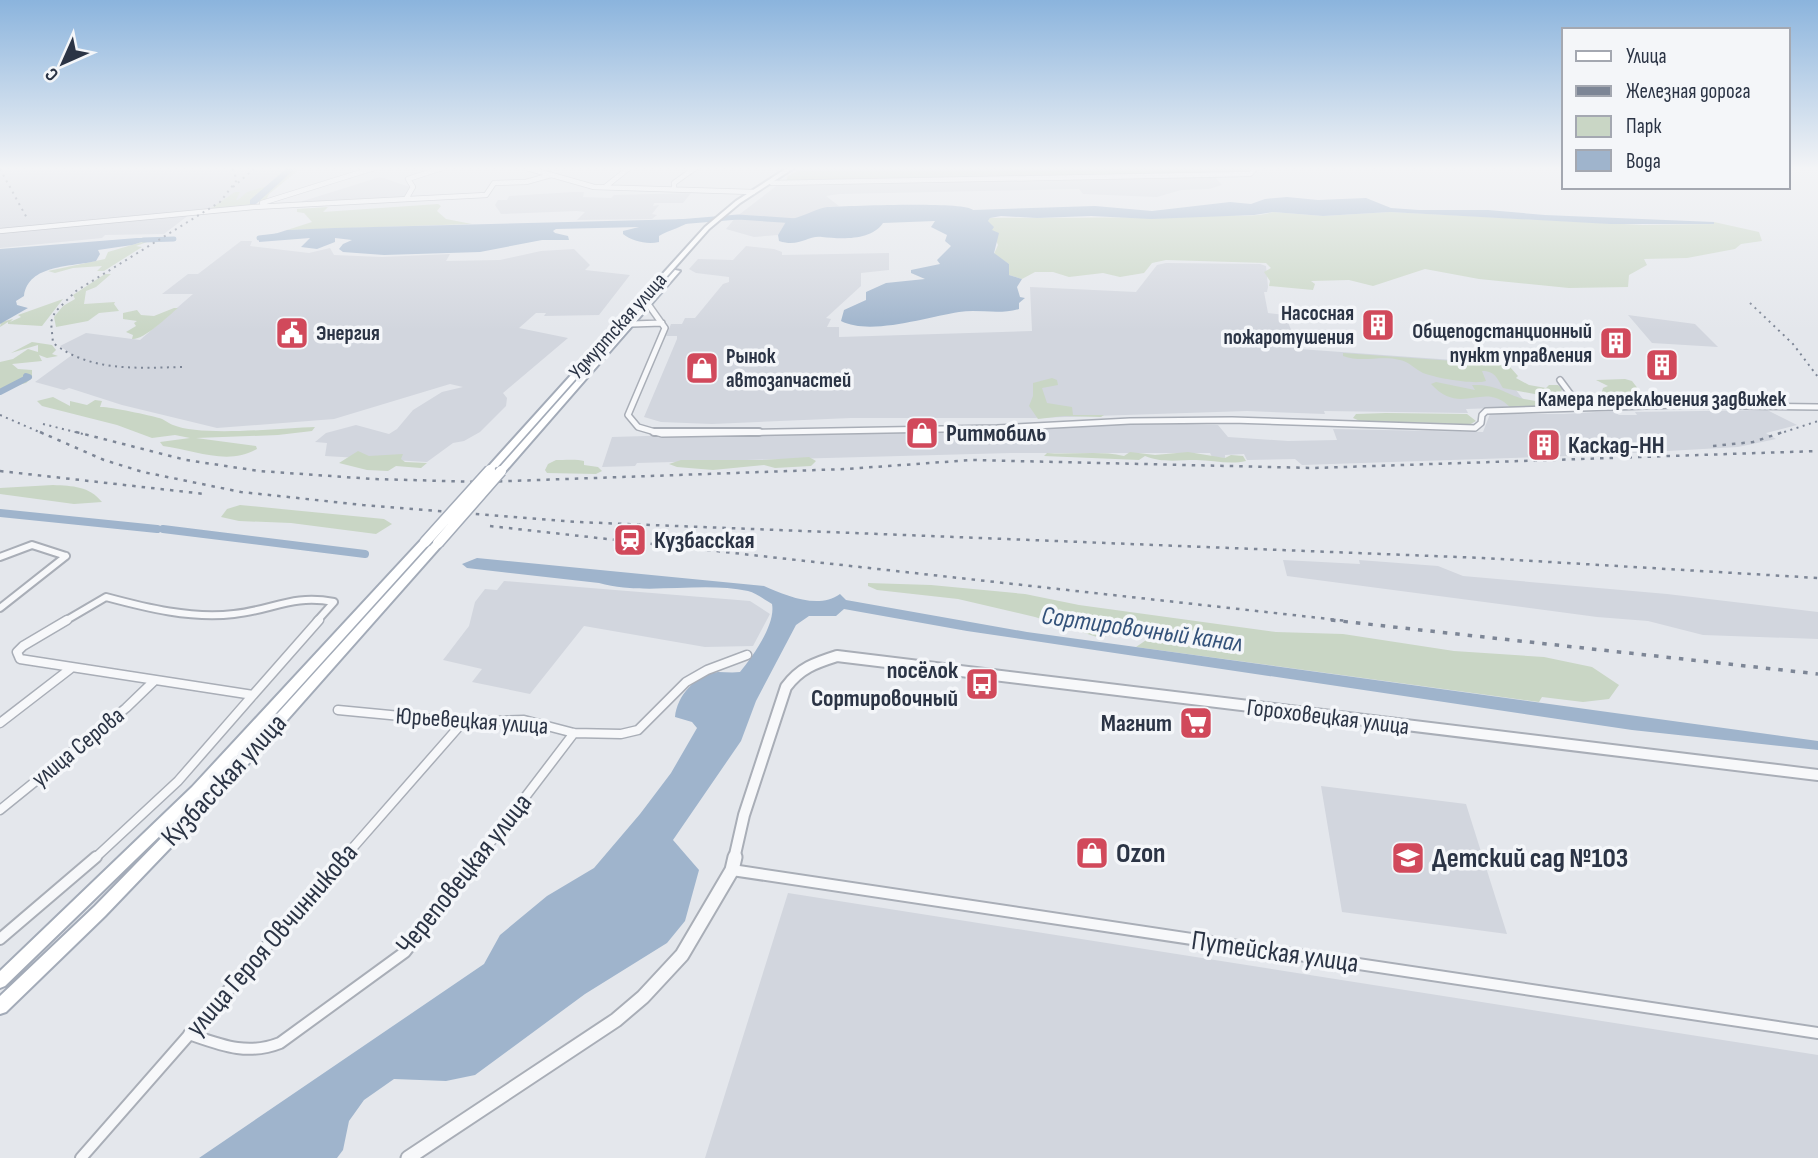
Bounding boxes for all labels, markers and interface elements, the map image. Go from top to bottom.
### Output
north arrow [28,28,98,98]
legend [1562,28,1790,189]
text: Улица [1626,44,1667,69]
text: С [40,62,64,86]
text: Железная дорога [1626,79,1751,104]
text: Парк [1626,114,1661,139]
text: Вода [1626,149,1661,174]
street label: Удмуртская улица [564,268,672,384]
place label: Насосная пожаротушения [1223,301,1354,350]
building icon: Насосная пожаротушения [1359,306,1397,344]
public building icon: Энергия [273,314,311,352]
place label: Общеподстанционный пункт управления [1412,319,1592,368]
place label: Энергия [316,321,380,346]
building icon: Общеподстанционный пункт управления [1597,324,1635,362]
place label: Рынок автозапчастей [726,344,851,393]
building icon: Камера переключения задвижек [1643,346,1681,384]
shop icon: Рынок автозапчастей [683,349,721,387]
place label: Камера переключения задвижек [1538,387,1787,412]
shop icon: Ритмобиль [903,414,941,452]
place label: Ритмобиль [946,419,1046,448]
building icon: Каскад-НН [1525,426,1563,464]
place label: Каскад-НН [1568,431,1665,460]
station icon: Кузбасская [611,521,649,559]
place label: Кузбасская [654,526,755,555]
water label: Сортировочный канал [1039,601,1245,659]
place label: посёлок Сортировочный [811,656,959,713]
bus stop icon: посёлок Сортировочный [963,665,1001,703]
street label: Гороховецкая улица [1245,693,1411,741]
street label: улица Серова [26,701,130,793]
street label: Юрьевецкая улица [395,701,549,741]
supermarket icon: Магнит [1177,704,1215,742]
street label: Кузбасская улица [154,707,294,853]
place label: Магнит [1101,709,1172,738]
street label: Череповецкая улица [389,787,539,961]
shop icon: Ozon [1073,834,1111,872]
street label: улица Героя Овчинникова [179,837,365,1043]
place label: Ozon [1116,837,1166,870]
school or university icon: Детский сад №103 [1389,839,1427,877]
place label: Детский сад №103 [1432,842,1628,875]
street label: Путейская улица [1189,924,1361,980]

